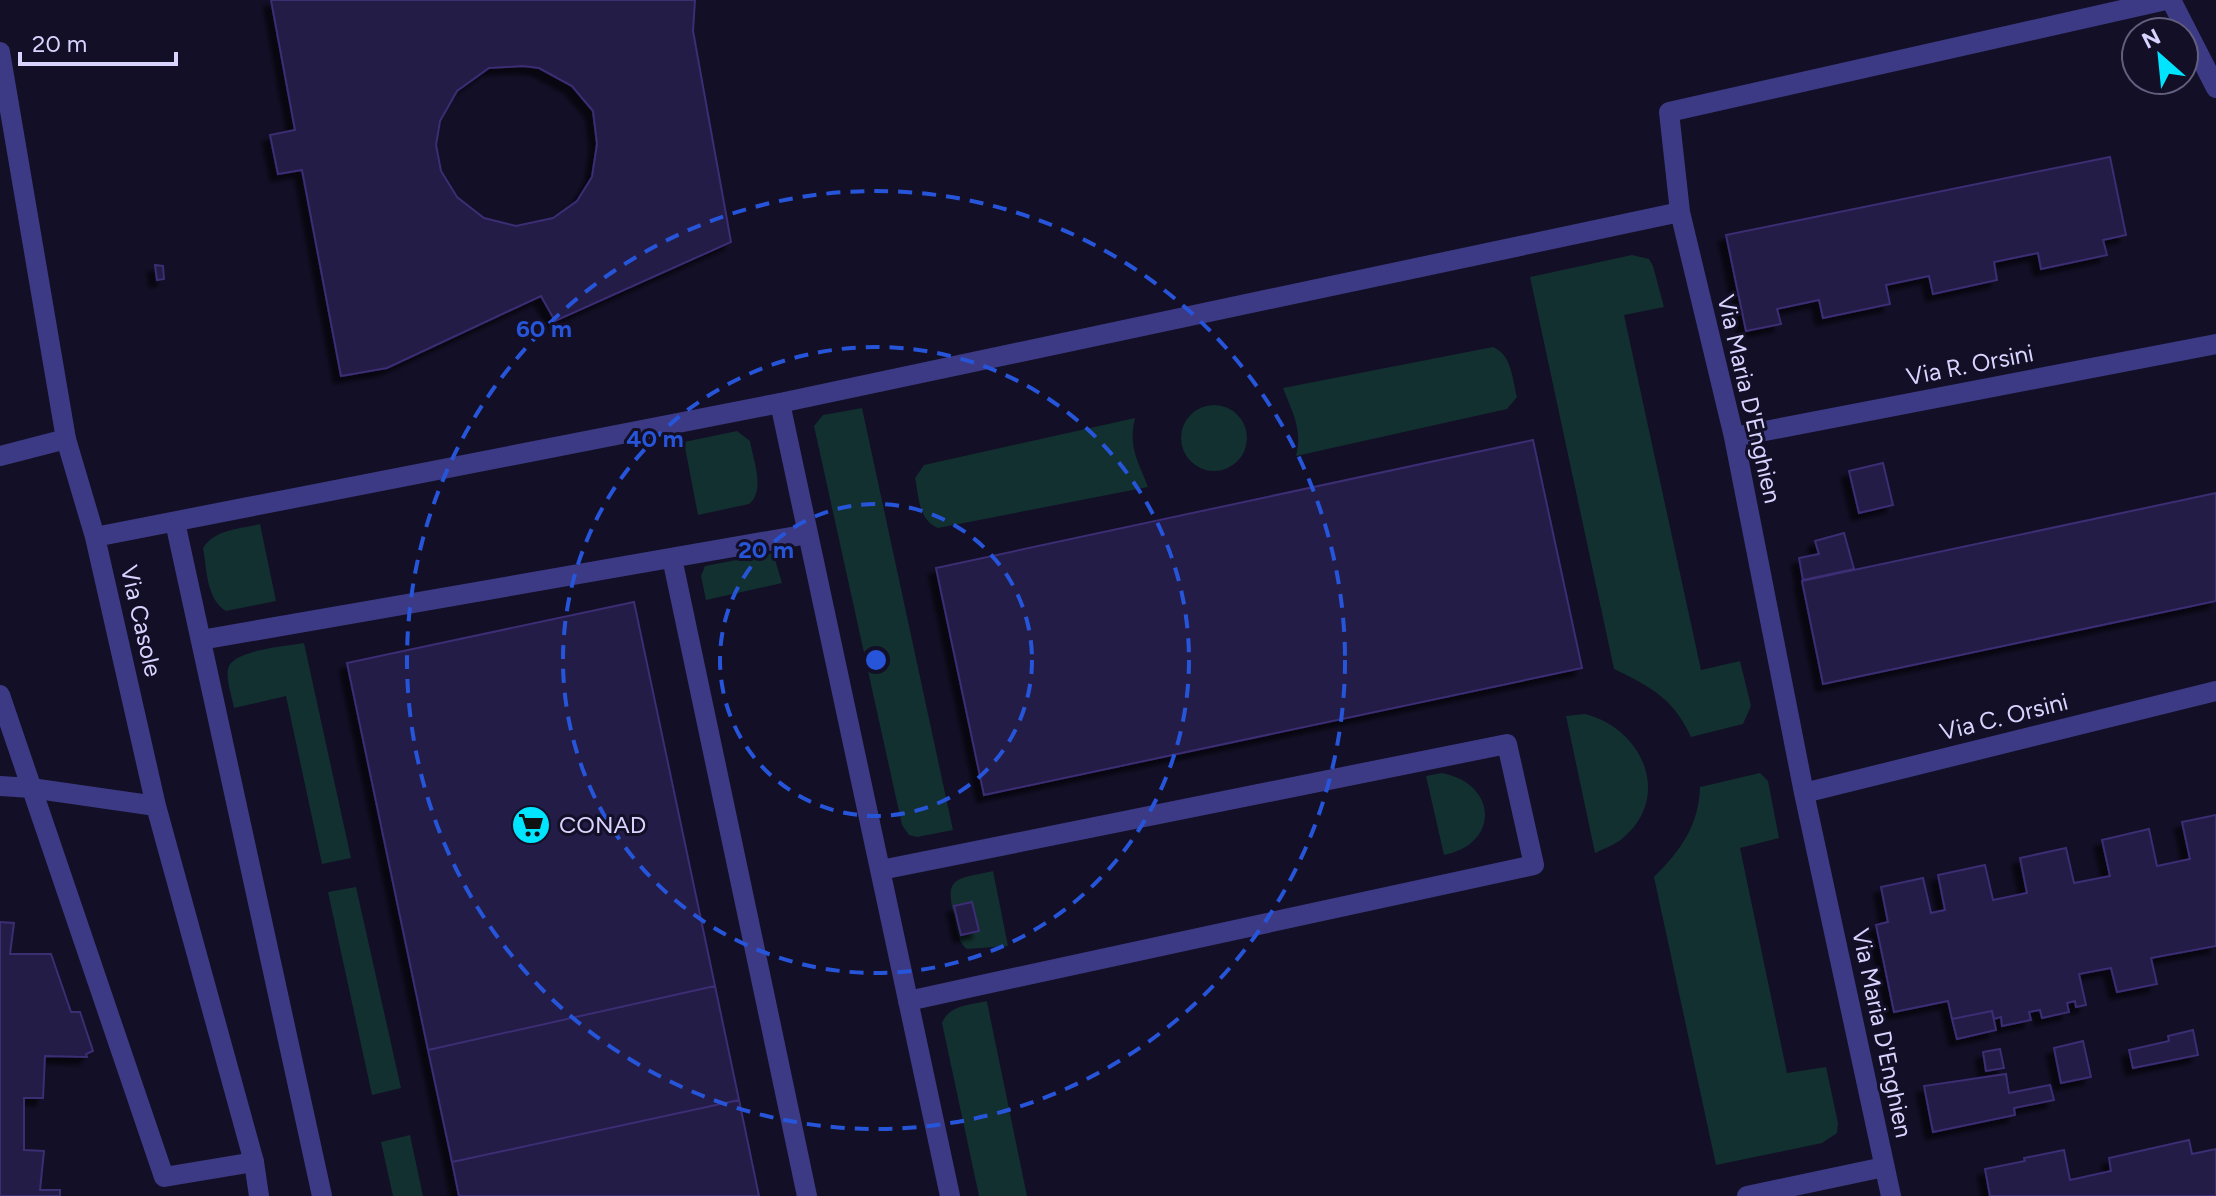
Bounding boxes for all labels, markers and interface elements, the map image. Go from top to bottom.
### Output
scale bar [20,16,176,66]
north arrow [2120,16,2200,96]
text: N [2137,23,2165,55]
text: 20 m [32,29,87,58]
street label: Via Maria D'Enghien [1711,292,1788,506]
text: 60 m [516,314,572,343]
street label: Via R. Orsini [1904,338,2036,391]
text: 40 m [626,424,684,453]
text: 20 m [738,535,794,564]
street label: Via Casole [115,562,168,679]
centre of rings [862,646,890,674]
street label: Via C. Orsini [1937,687,2071,746]
supermarket icon: CONAD [510,804,552,846]
place label: CONAD [559,810,646,839]
street label: Via Maria D'Enghien [1846,926,1919,1140]

